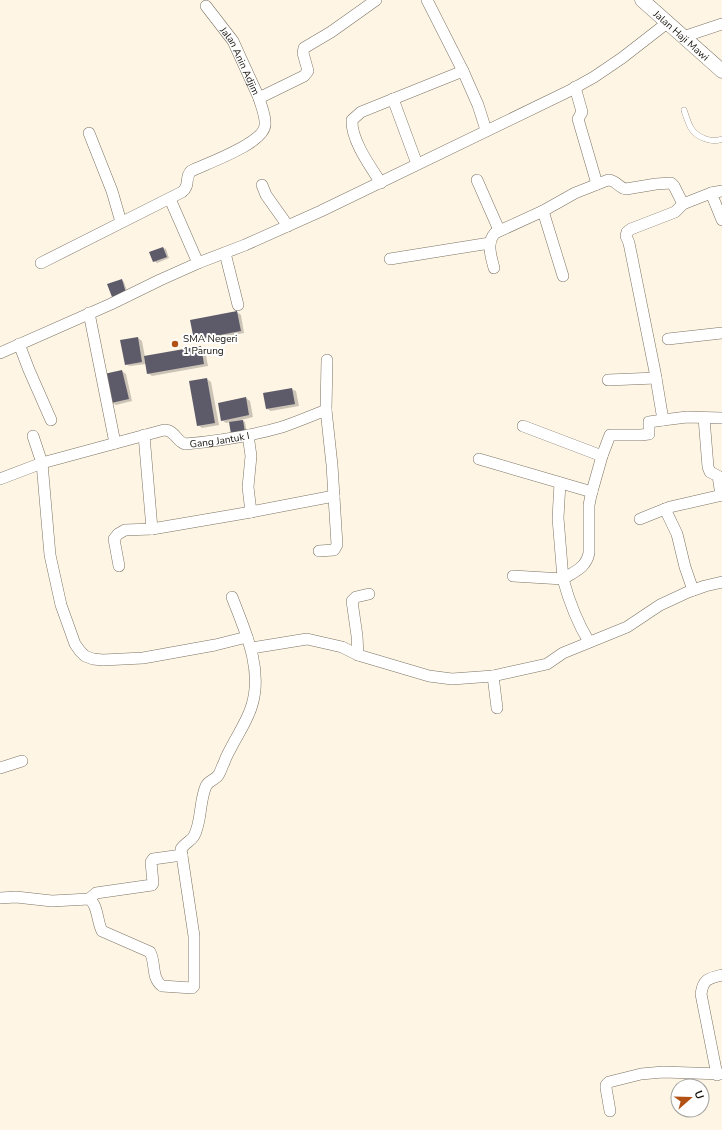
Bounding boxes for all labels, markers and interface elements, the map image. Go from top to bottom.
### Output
street label: Jalan Haji Mawi [649,7,712,64]
street label: Jalan Anin Adjim [216,23,263,97]
place label: SMA Negeri 1 Parung [183,332,237,358]
marker: SMA Negeri 1 Parung [170,339,180,349]
street label: Gang Jantuk I [189,429,251,452]
north arrow [670,1078,710,1118]
text: U [690,1088,707,1101]

